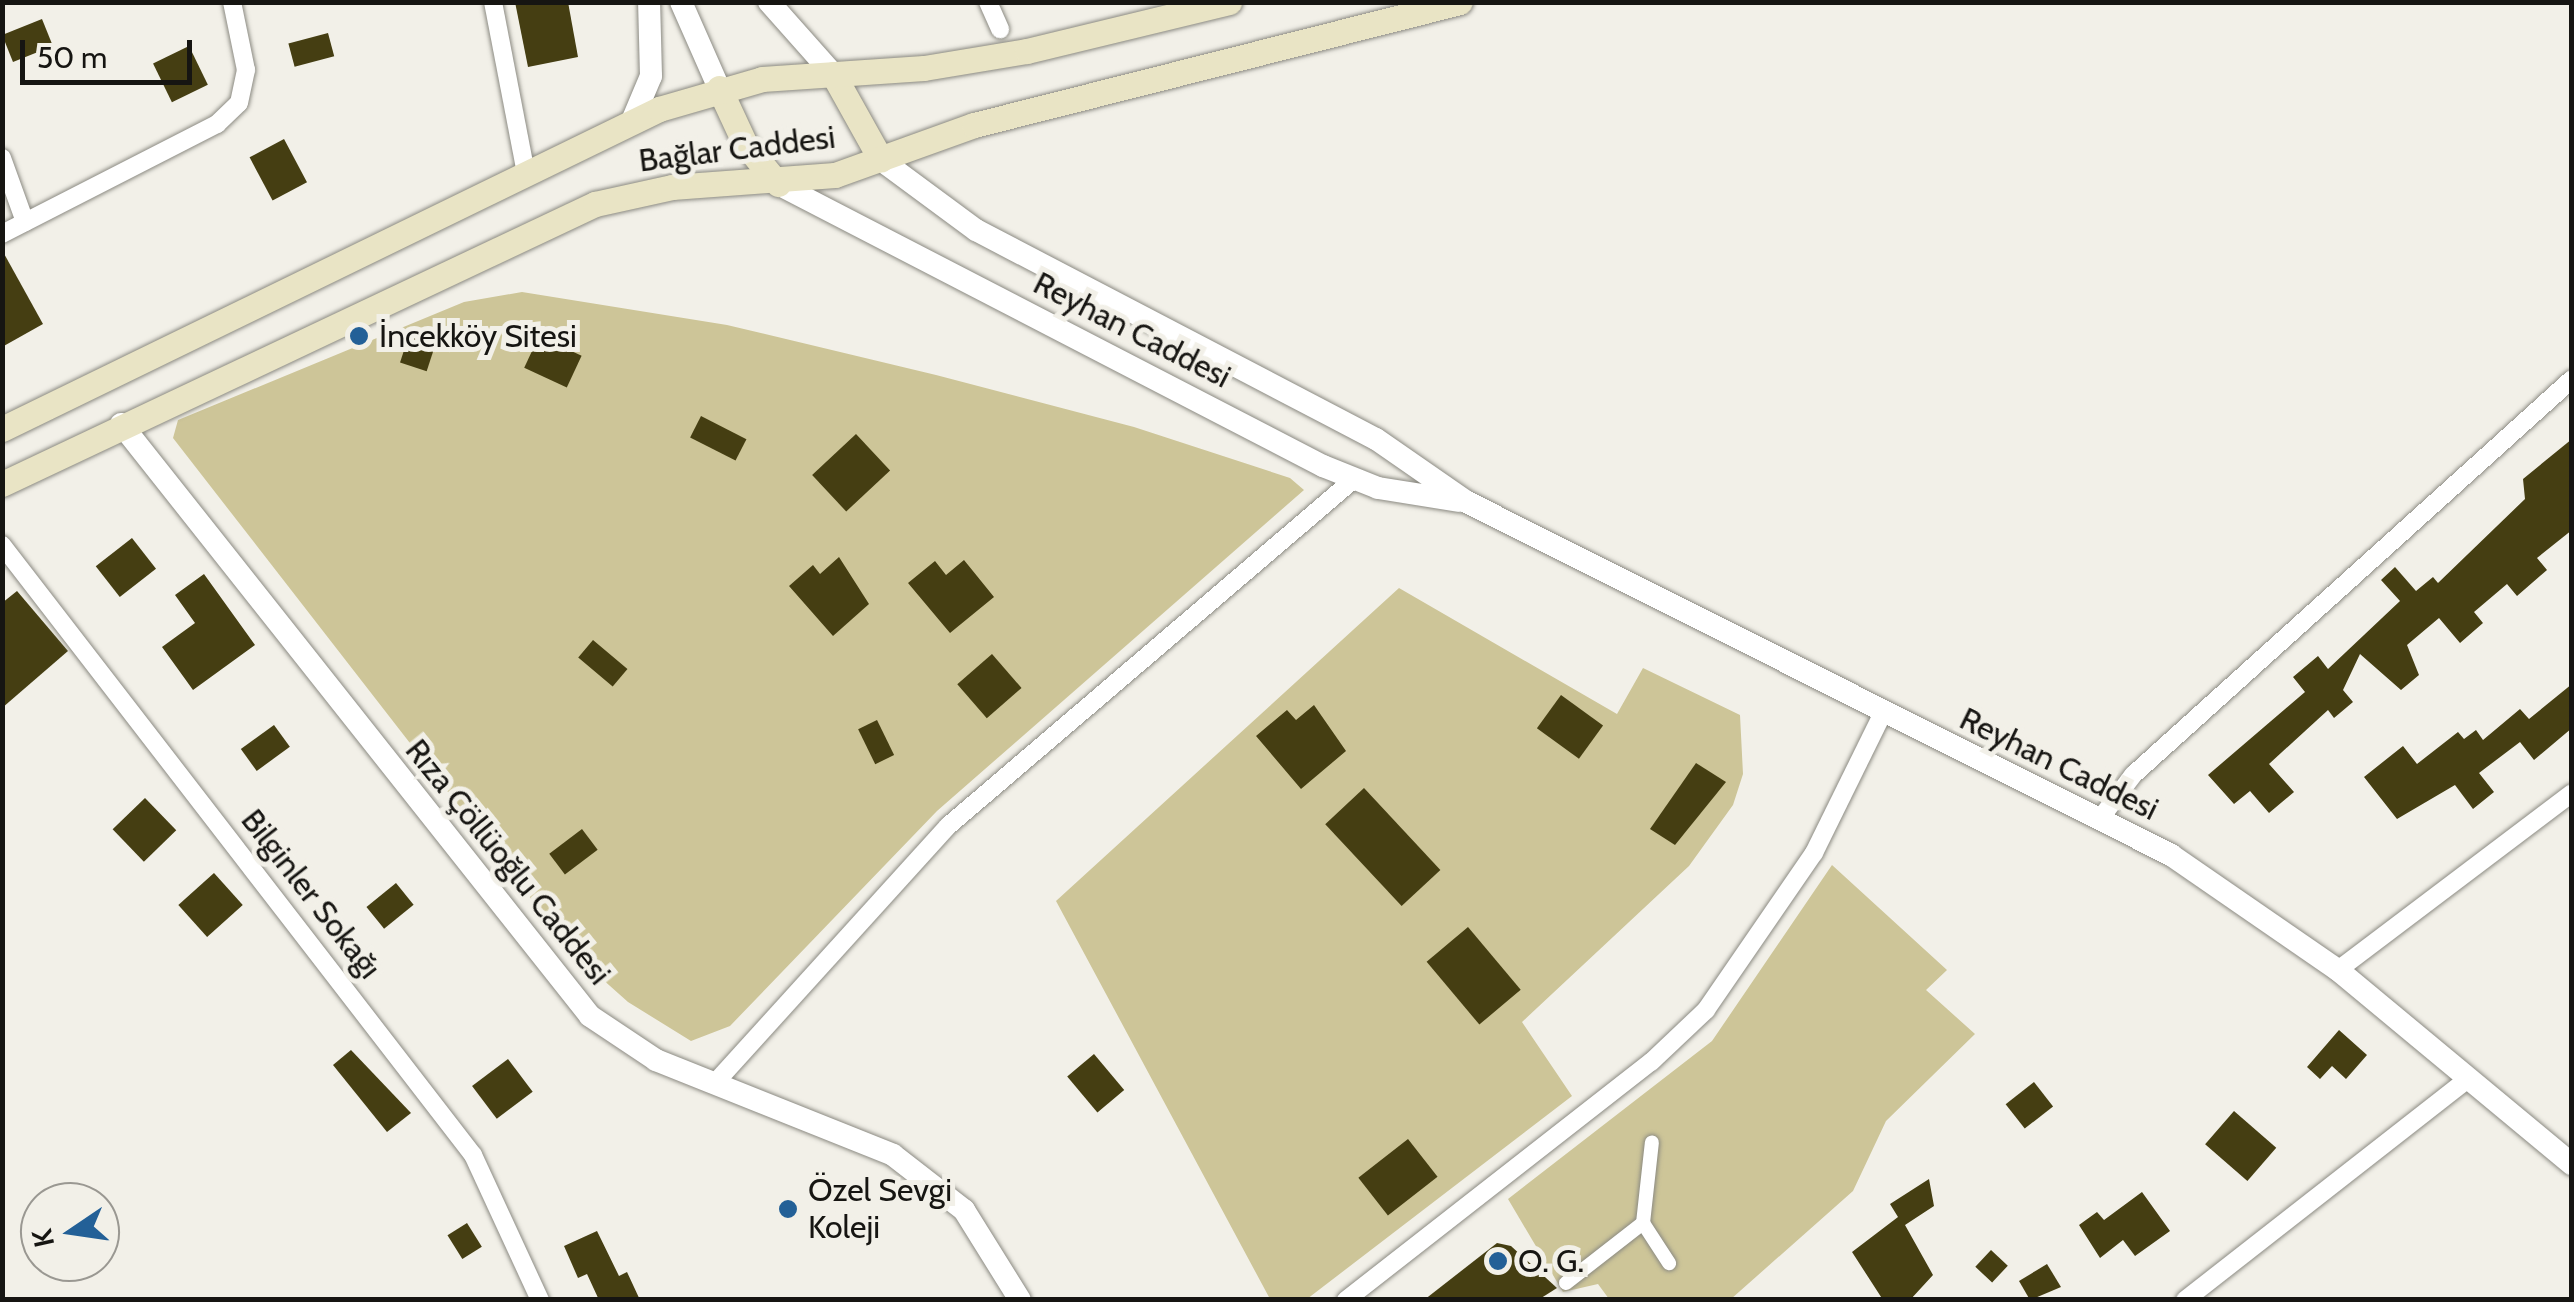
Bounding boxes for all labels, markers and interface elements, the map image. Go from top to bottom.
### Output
scale bar [25,20,198,82]
text: 50 m [37,39,107,76]
street label: Bağlar Caddesi [637,118,837,180]
street label: Reyhan Caddesi [1027,264,1237,396]
place label: İncekköy Sitesi [379,317,577,355]
marker: İncekköy Sitesi [348,325,370,347]
street label: Reyhan Caddesi [1954,699,2164,829]
street label: Rıza Çöllüoğlu Caddesi [397,732,619,992]
street label: Bilginler Sokağı [233,802,389,986]
place label: Özel Sevgi Koleji [808,1172,952,1247]
north arrow [20,1182,120,1282]
marker: Özel Sevgi Koleji [777,1198,799,1220]
text: K [24,1226,61,1251]
place label: O. G. [1518,1242,1584,1280]
marker: O. G. [1487,1250,1509,1272]

